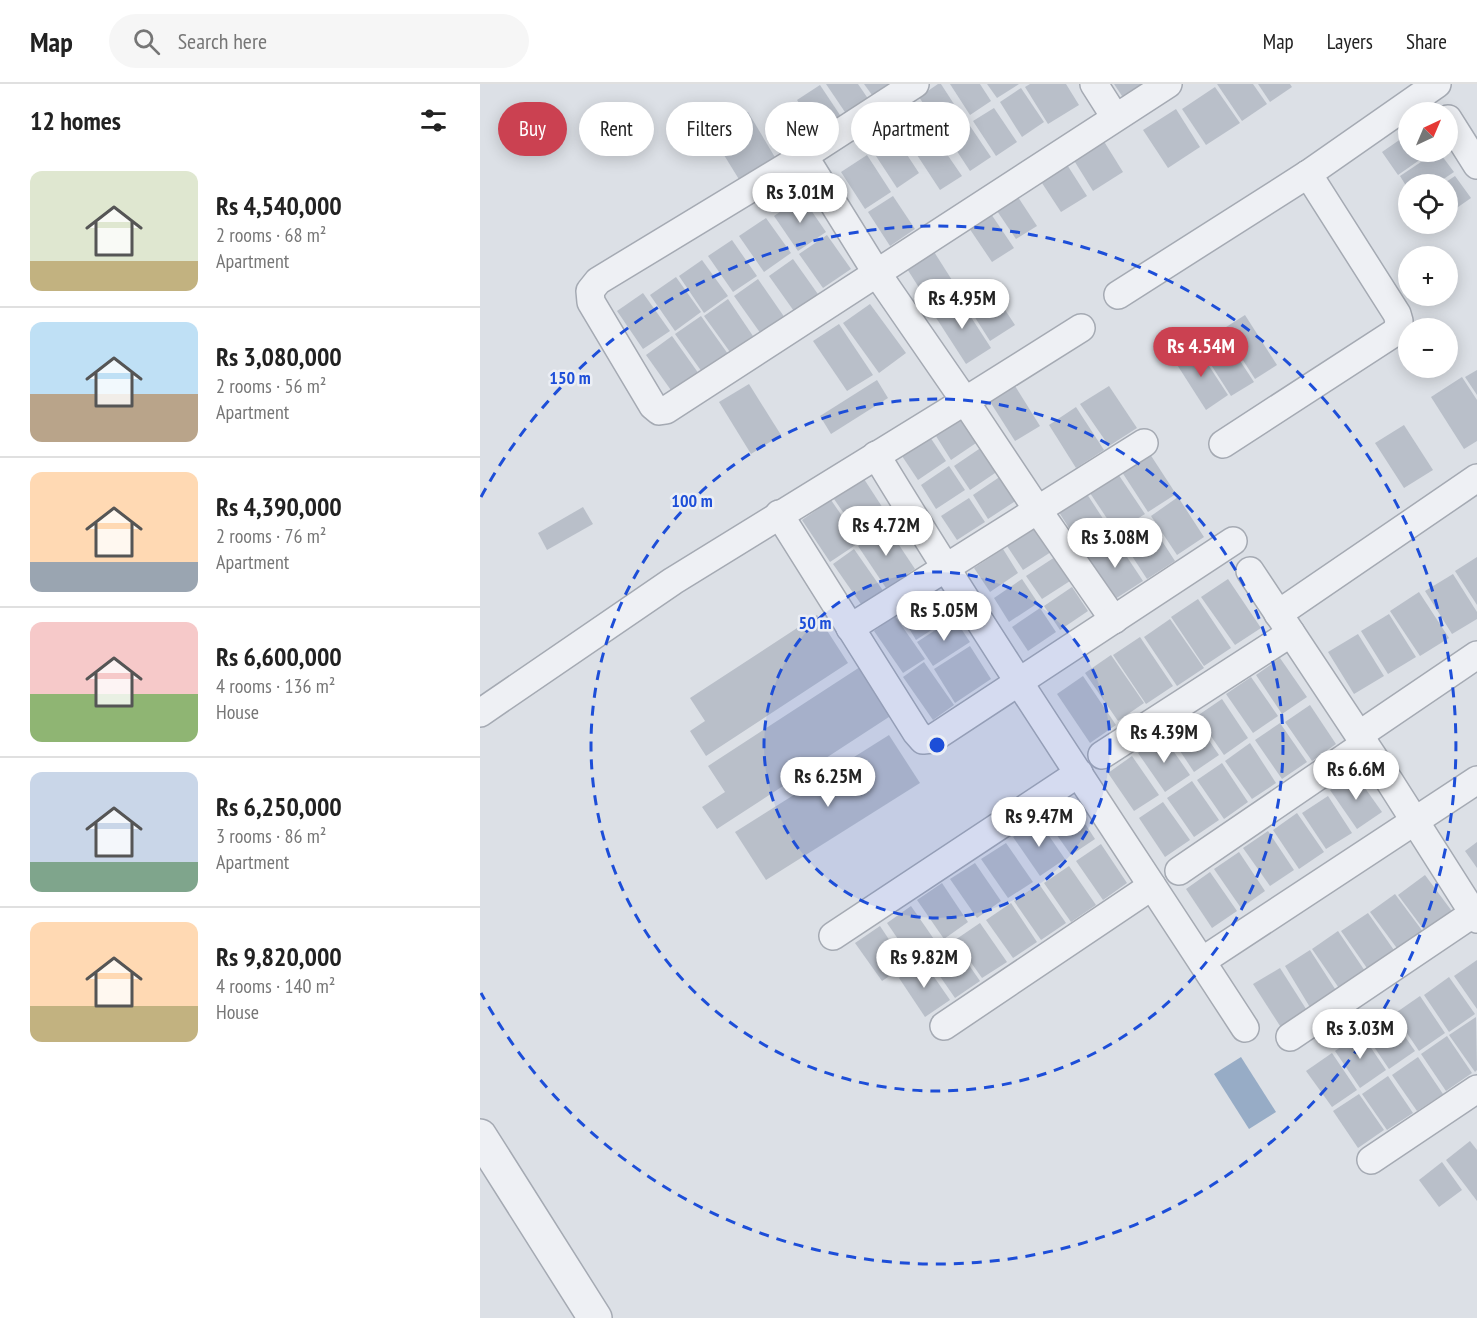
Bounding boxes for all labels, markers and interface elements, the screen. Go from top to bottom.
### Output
search box [109,14,529,68]
text: Map [30,23,73,60]
icon: search [130,25,163,58]
text: Search here [178,27,267,55]
text: Map [1263,28,1294,55]
text: Layers [1327,28,1373,55]
text: Share [1406,28,1447,55]
chip: Buy [498,102,567,156]
chip: Rent [579,102,654,156]
chip: Filters [666,102,753,156]
chip: New [765,102,839,156]
chip: Apartment [851,102,970,156]
north arrow [1398,102,1458,162]
map controls [1398,102,1458,378]
text: 12 homes [30,104,121,137]
icon: filters [417,104,450,137]
pin: Rs 3.01M [738,173,862,224]
button: locate [1398,174,1458,234]
text: Rs 3.01M [766,179,834,205]
text: Rs 4,540,000 [216,189,342,222]
icon: home [78,195,150,267]
text: 2 rooms · 68 m² [216,222,326,248]
button: + [1398,246,1458,306]
text: Apartment [216,248,289,274]
pin: Rs 4.95M [900,279,1024,330]
text: Rs 4.95M [928,285,996,311]
button: − [1398,318,1458,378]
pin: Rs 4.54M [1139,327,1263,378]
text: Rs 4.54M [1167,333,1235,359]
text: Rs 3,080,000 [216,340,342,373]
icon: home [78,346,150,418]
text: 150 m [549,366,591,389]
text: 2 rooms · 56 m² [216,373,326,399]
text: Apartment [216,399,289,425]
text: 100 m [671,489,713,512]
text: Rs 4,390,000 [216,490,342,523]
icon: home [78,496,150,568]
pin: Rs 4.72M [824,506,948,557]
text: Rs 4.72M [852,512,920,538]
pin: Rs 3.08M [1053,518,1177,569]
text: 2 rooms · 76 m² [216,523,326,549]
text: Rs 3.08M [1081,524,1149,550]
text: Apartment [216,549,289,575]
pin: Rs 5.05M [882,591,1006,642]
text: Rs 5.05M [910,597,978,623]
text: 50 m [799,611,831,634]
text: Rs 6,600,000 [216,640,342,673]
icon: home [78,646,150,718]
text: 4 rooms · 136 m² [216,673,335,699]
text: House [216,699,259,725]
pin: Rs 4.39M [1102,713,1226,764]
text: Rs 4.39M [1130,719,1198,745]
centre of rings [927,735,947,755]
pin: Rs 6.6M [1301,750,1411,801]
text: Rs 6.6M [1327,756,1385,782]
pin: Rs 6.25M [766,757,890,808]
text: Rs 6.25M [794,763,862,789]
text: Rs 6,250,000 [216,790,342,823]
icon: home [78,796,150,868]
pin: Rs 9.47M [977,797,1101,848]
text: Rs 9.47M [1005,803,1073,829]
text: 3 rooms · 86 m² [216,823,326,849]
text: Apartment [216,849,289,875]
pin: Rs 9.82M [862,938,986,989]
text: Rs 9,820,000 [216,940,342,973]
text: Rs 9.82M [890,944,958,970]
icon: home [78,946,150,1018]
text: 4 rooms · 140 m² [216,973,335,999]
text: House [216,999,259,1025]
pin: Rs 3.03M [1298,1009,1422,1060]
text: Rs 3.03M [1326,1015,1394,1041]

